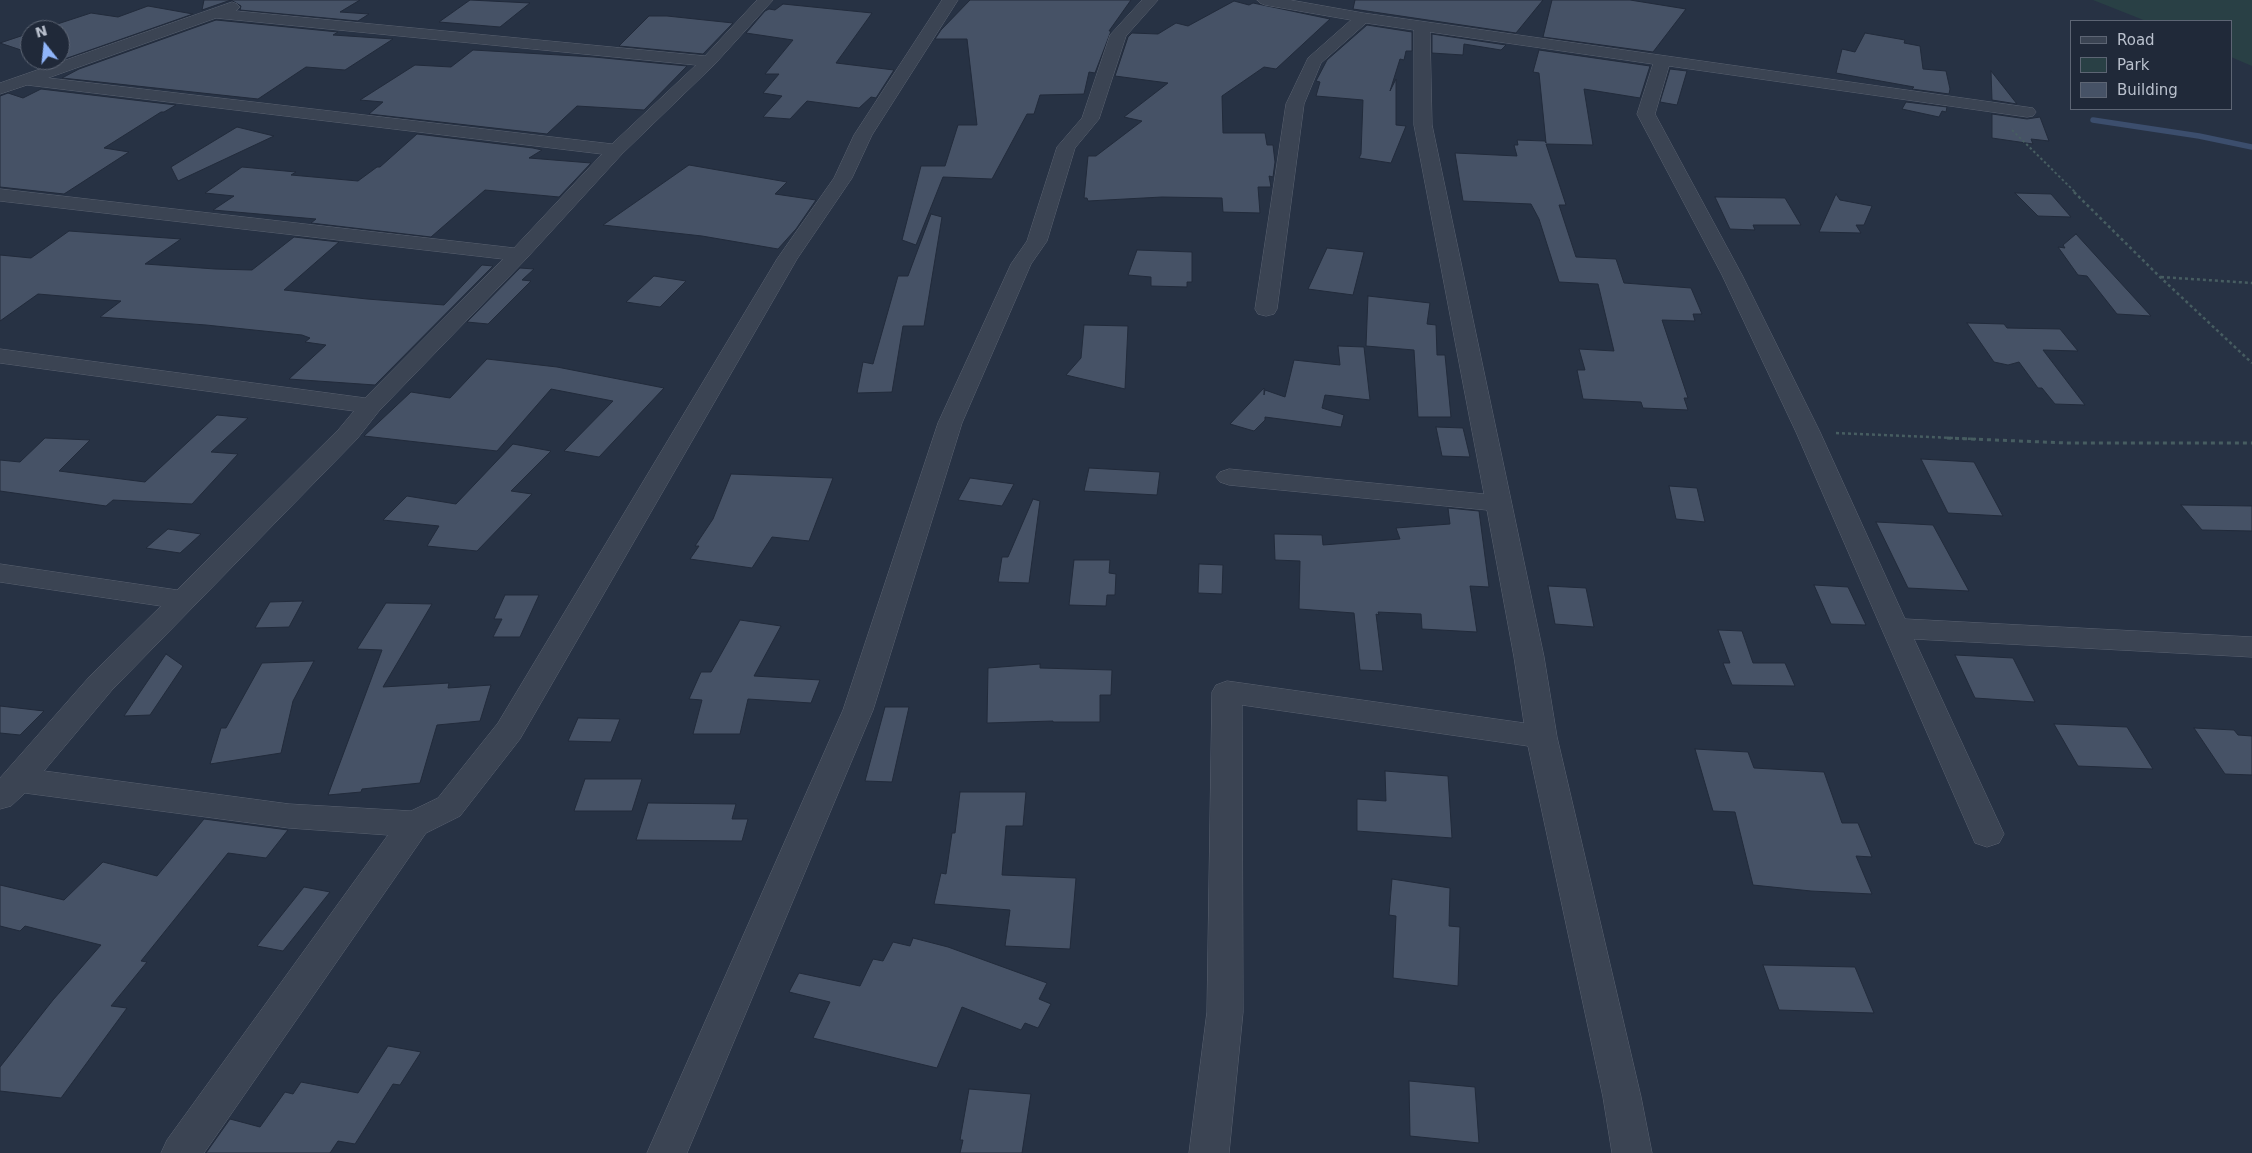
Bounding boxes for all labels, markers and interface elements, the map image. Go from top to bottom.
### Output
north arrow [20,20,70,70]
legend [2070,20,2232,110]
text: N [33,22,49,41]
text: Road [2117,31,2155,49]
text: Park [2117,56,2149,74]
text: Building [2117,81,2178,99]

